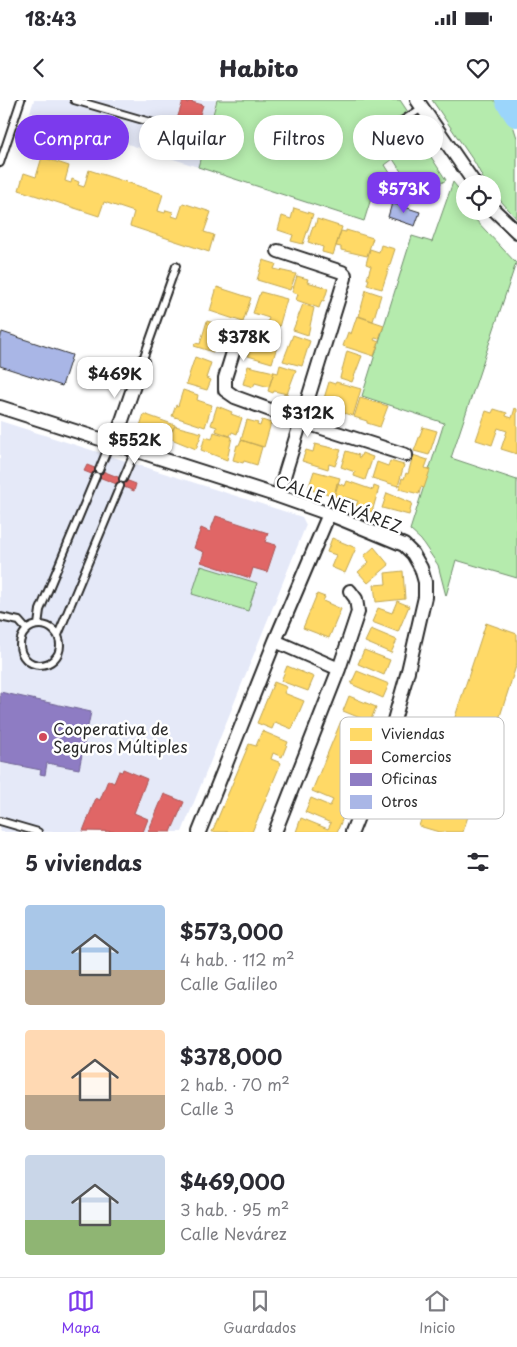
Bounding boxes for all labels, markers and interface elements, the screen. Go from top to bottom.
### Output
text: 18:43 [25,4,77,32]
text: Habito [219,51,298,84]
icon: back [25,54,53,82]
icon: heart [464,54,492,82]
chip: Comprar [15,115,129,160]
chip: Alquilar [139,115,244,160]
chip: Filtros [254,115,343,160]
chip: Nuevo [353,115,443,160]
pin: $573K [369,172,439,214]
map controls [456,175,501,220]
button: locate [456,175,501,220]
text: $573K [378,176,430,200]
pin: $378K [209,320,279,362]
text: $378K [218,324,270,348]
pin: $469K [80,356,150,399]
text: $469K [88,361,142,385]
pin: $312K [273,396,343,438]
text: $312K [282,400,334,424]
pin: $552K [100,422,170,465]
text: $552K [109,427,161,451]
street label: CALLE NEVÁREZ [272,468,406,538]
place label: Cooperativa de Seguros Múltiples [53,716,188,758]
legend [340,717,504,819]
text: Viviendas [381,723,445,744]
marker: Cooperativa de Seguros Múltiples [37,731,49,743]
text: Comercios [381,746,451,767]
text: Oficinas [381,768,437,789]
text: Otros [381,791,418,812]
text: 5 viviendas [25,846,142,878]
icon: filters [464,848,492,876]
text: $573,000 [180,915,283,947]
icon: home [65,925,125,985]
text: 4 hab. · 112 m² [180,947,295,971]
text: Calle Galileo [180,971,278,995]
text: $378,000 [180,1040,282,1072]
icon: home [65,1050,125,1110]
text: 2 hab. · 70 m² [180,1072,290,1096]
text: Calle 3 [180,1096,234,1120]
text: $469,000 [180,1165,285,1197]
icon: home [65,1175,125,1235]
text: 3 hab. · 95 m² [180,1197,289,1221]
text: Calle Nevárez [180,1221,286,1245]
tab: Mapa [62,1287,100,1338]
tab: Guardados [223,1287,296,1338]
tab: Inicio [419,1287,455,1338]

